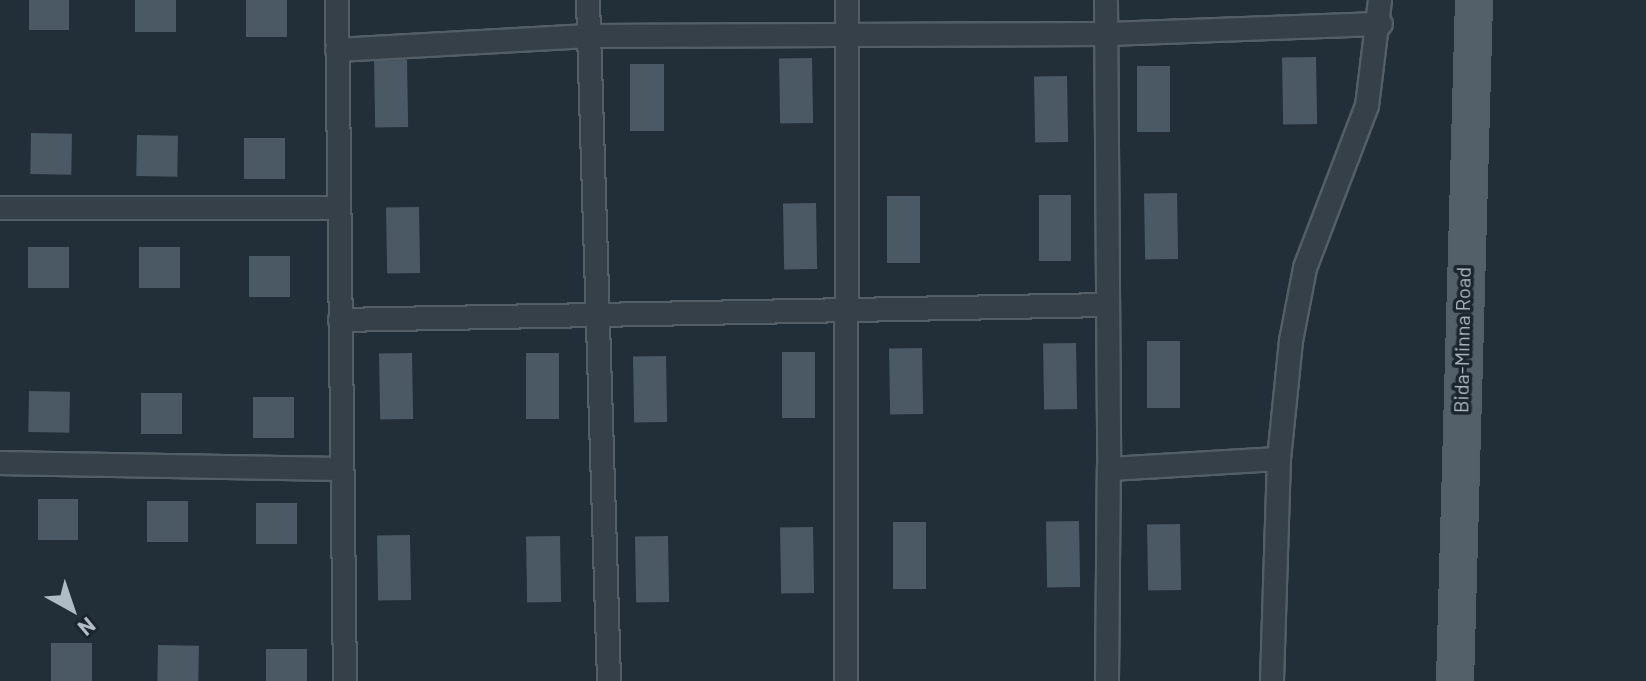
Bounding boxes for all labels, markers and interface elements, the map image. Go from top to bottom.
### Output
street label: Bida-Minna Road [1449,267,1475,413]
north arrow [32,569,112,649]
text: N [73,613,101,642]

